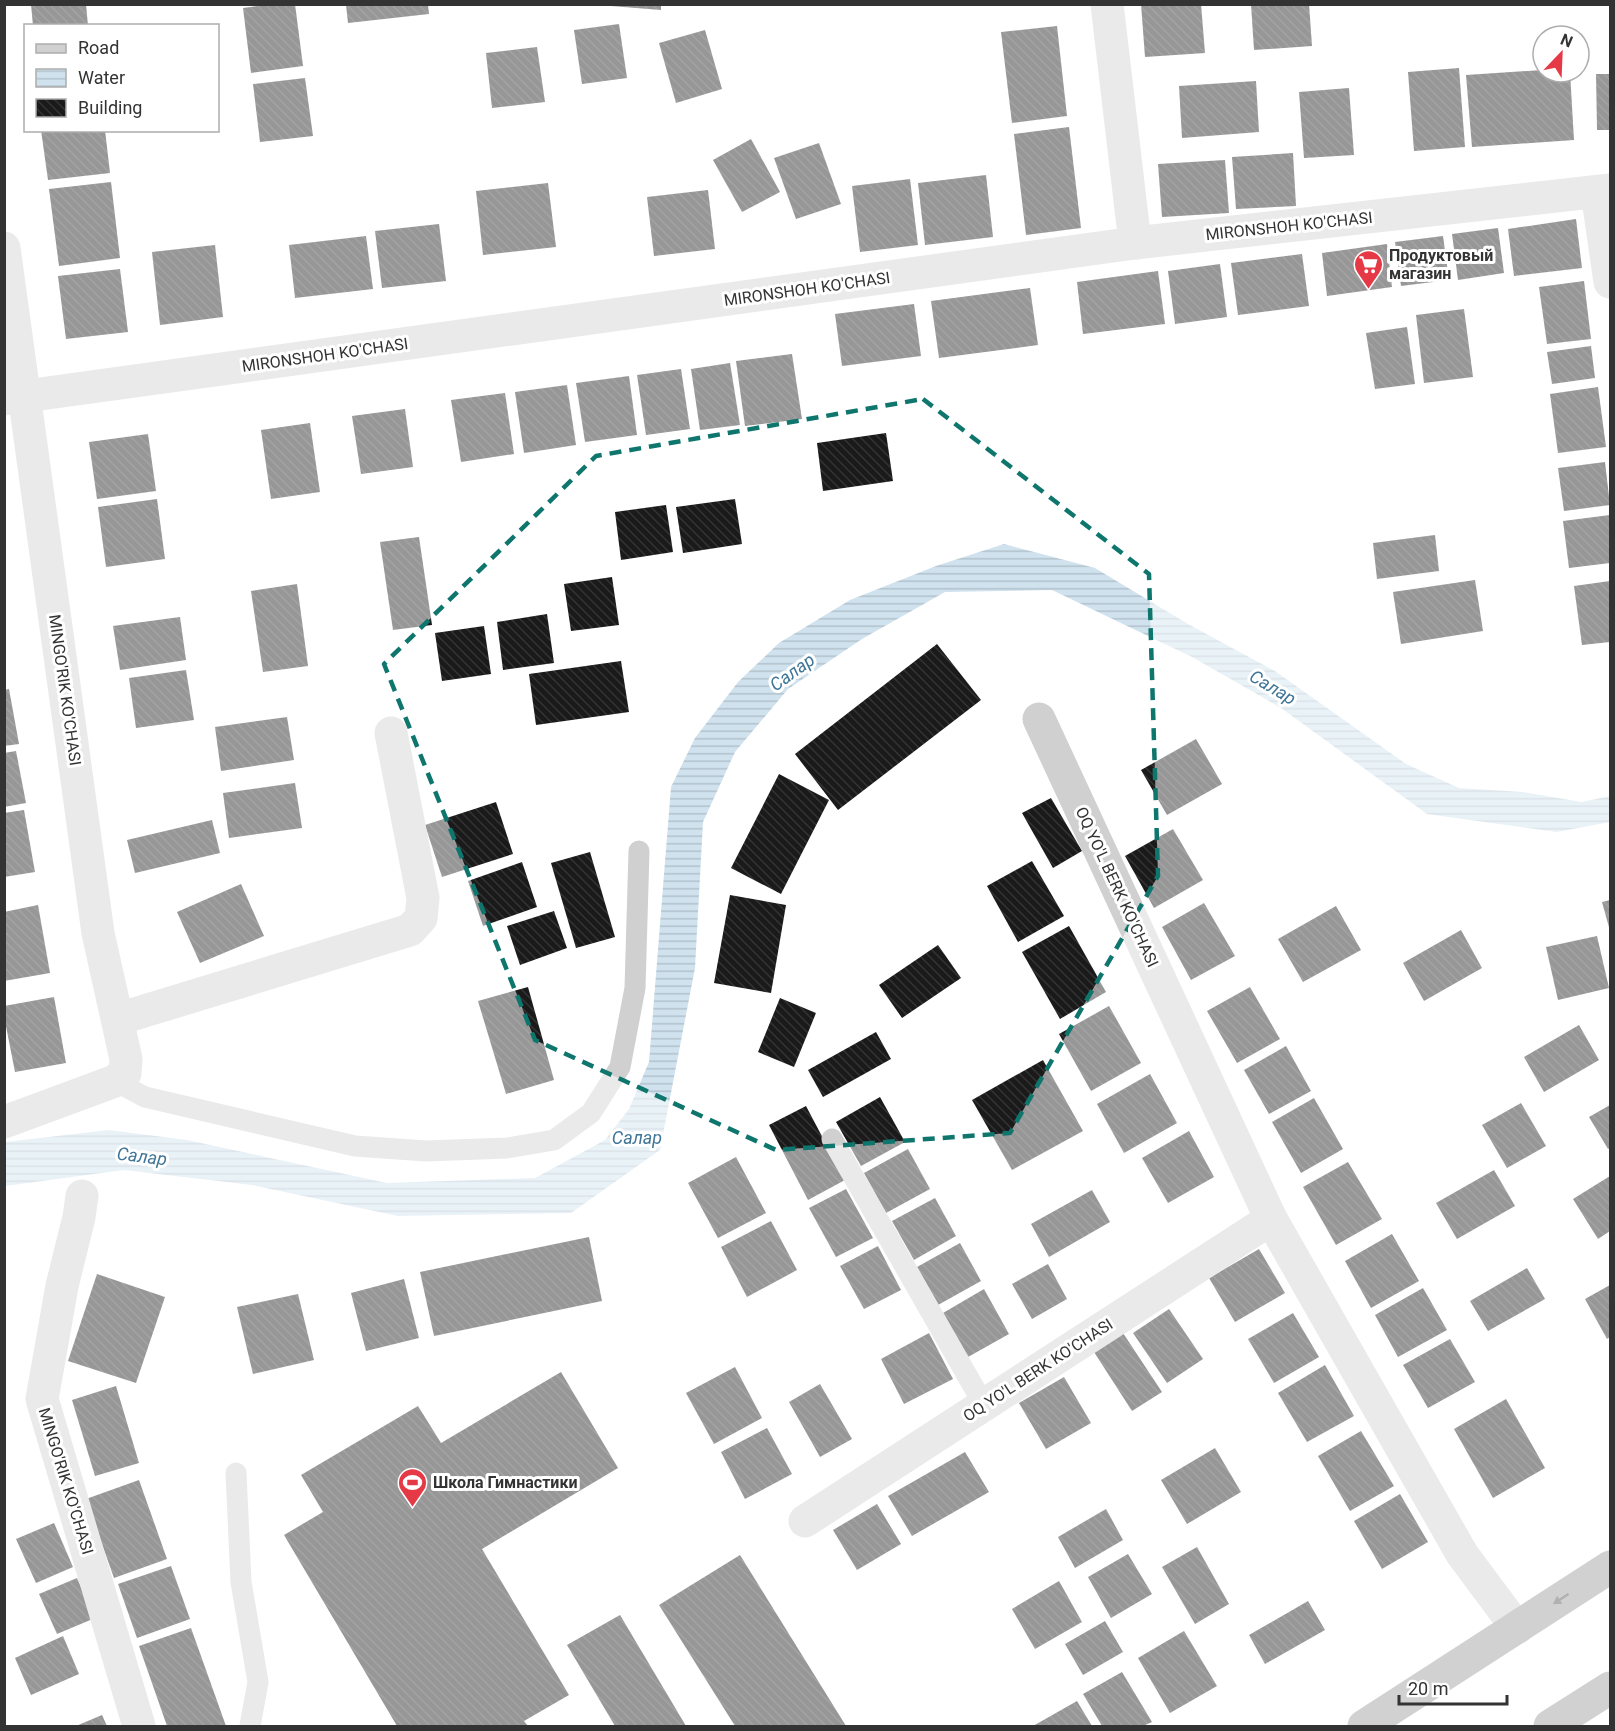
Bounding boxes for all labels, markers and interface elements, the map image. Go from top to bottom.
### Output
legend [24,24,219,132]
north arrow [1531,24,1591,84]
text: N [1558,30,1576,52]
text: Road [78,37,119,58]
text: Water [78,67,125,88]
text: Building [78,97,142,118]
street label: MIRONSHOH KO'CHASI [1205,208,1373,244]
place label: Продуктовый магазин [1389,246,1493,283]
supermarket icon: Продуктовый магазин [1352,248,1384,290]
street label: MIRONSHOH KO'CHASI [723,268,891,310]
street label: MIRONSHOH KO'CHASI [241,334,409,376]
street label: MINGO'RIK KO'CHASI [45,613,85,767]
water label: Салар [765,649,819,695]
water label: Салар [1246,665,1300,709]
street label: OQ YO'L BERK KO'CHASI [1072,804,1162,970]
water label: Салар [612,1127,662,1148]
water label: Салар [116,1143,168,1169]
street label: OQ YO'L BERK KO'CHASI [960,1315,1116,1425]
street label: MINGO'RIK KO'CHASI [35,1405,97,1557]
sports icon: Школа Гимнастики [396,1466,428,1508]
place label: Школа Гимнастики [433,1473,577,1492]
one-way arrow [1554,1593,1570,1605]
scale bar [1399,1668,1507,1706]
text: 20 m [1408,1678,1448,1699]

